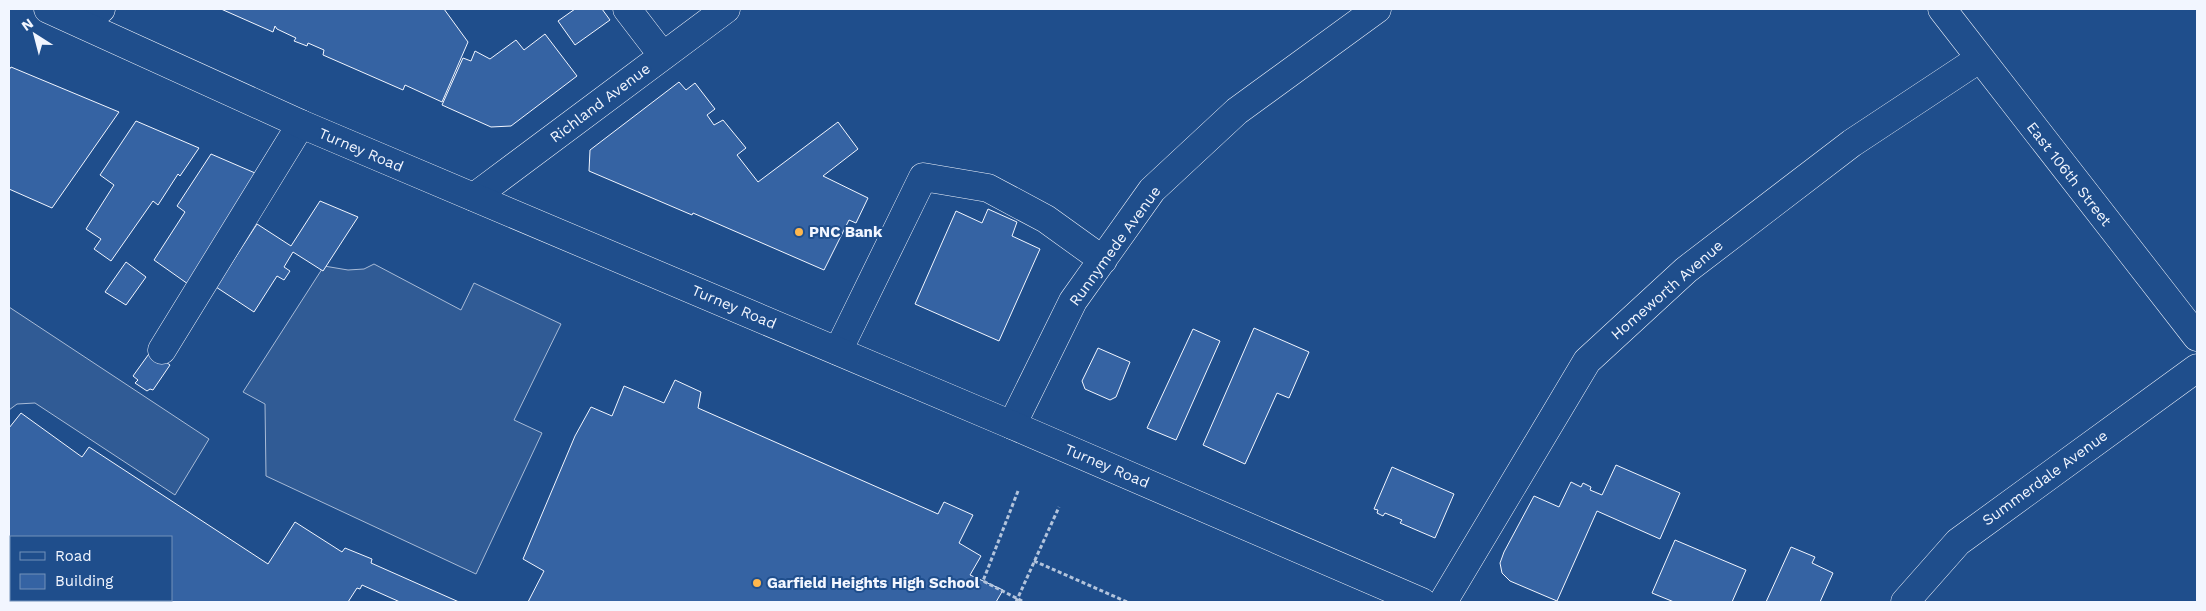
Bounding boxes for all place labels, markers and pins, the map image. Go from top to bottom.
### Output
place label: PNC Bank [809,223,883,241]
marker: PNC Bank [793,226,805,238]
place label: Garfield Heights High School [767,574,980,592]
marker: Garfield Heights High School [751,577,763,589]

